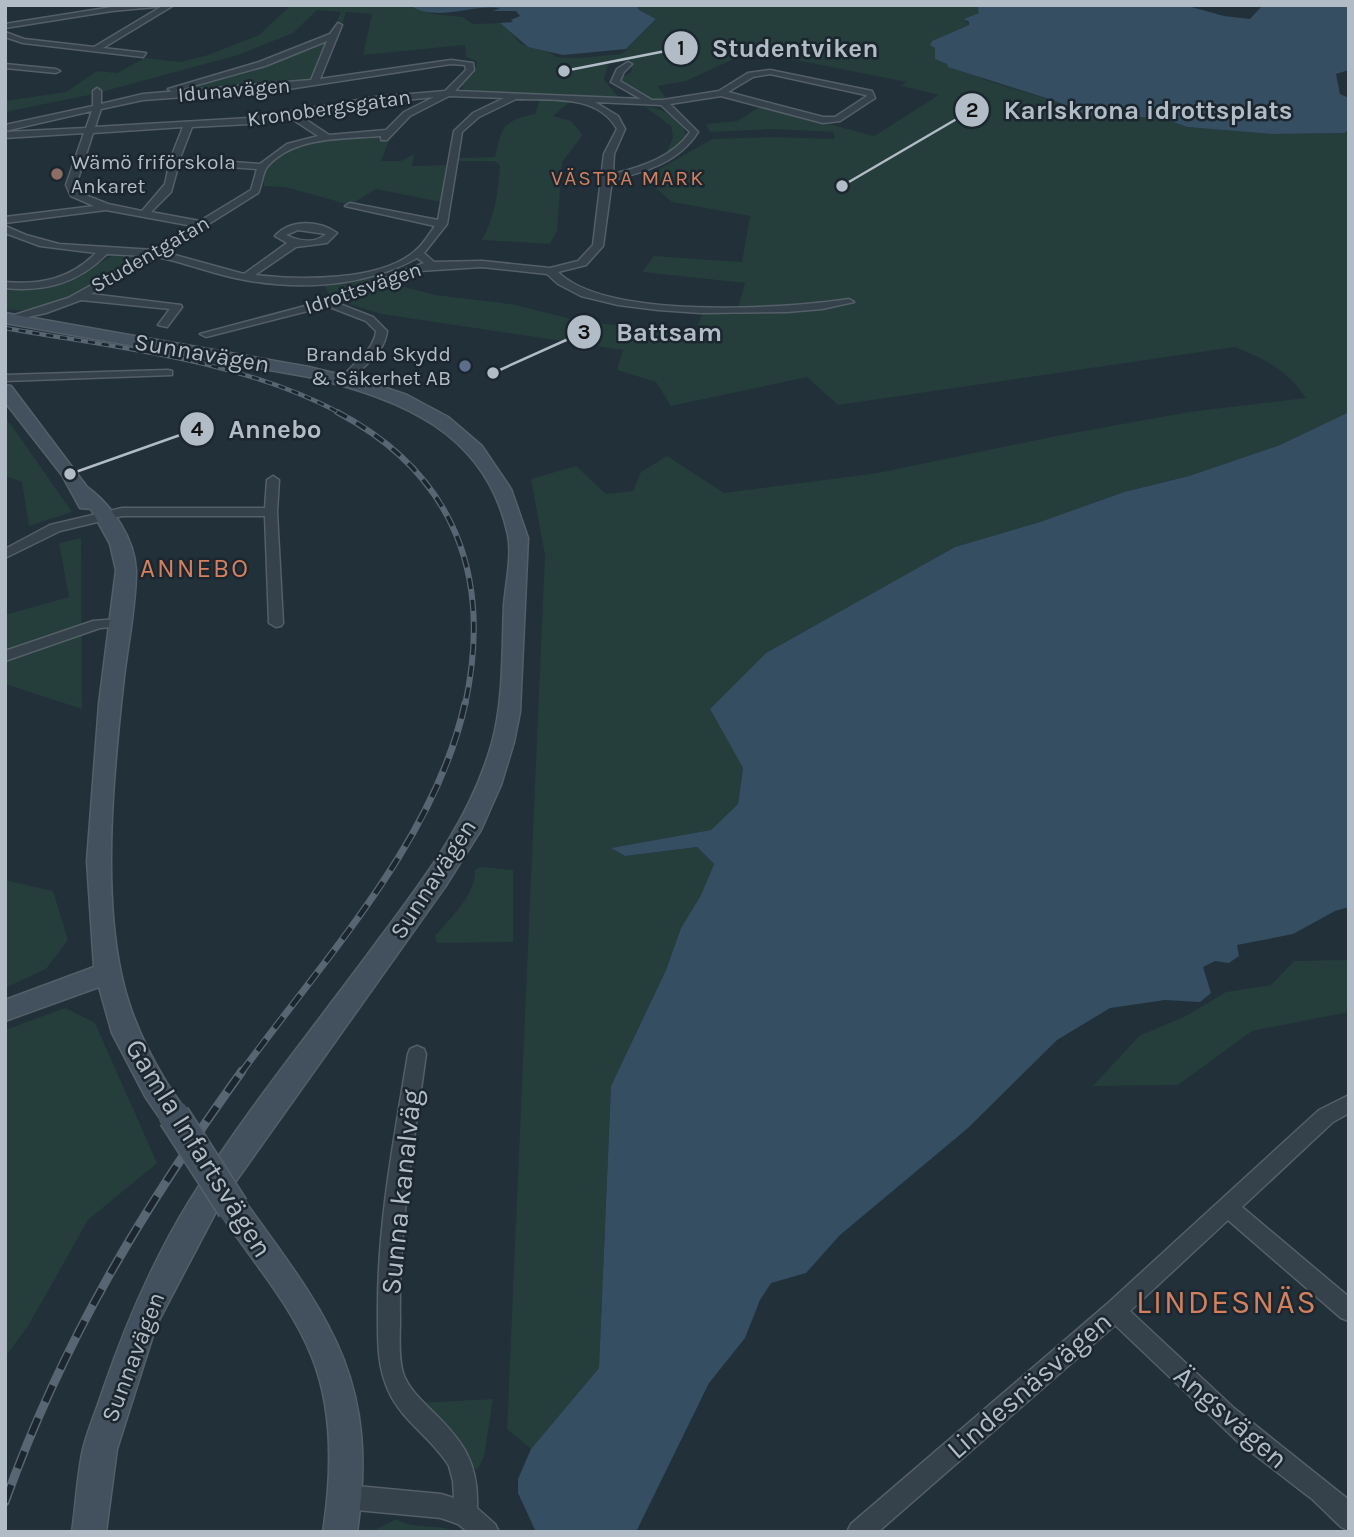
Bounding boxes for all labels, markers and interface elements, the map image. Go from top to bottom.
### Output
callout: Studentviken [663,24,893,71]
text: Studentviken [712,33,878,64]
text: 1 [677,36,685,60]
street label: Idunavägen [177,73,291,107]
street label: Kronobergsgatan [246,85,412,131]
callout: Karlskrona idrottsplats [954,87,1306,134]
text: Karlskrona idrottsplats [1004,95,1292,126]
text: 2 [966,98,978,122]
place label: Wämö friförskola Ankaret [71,150,236,198]
marker: Wämö friförskola Ankaret [49,166,65,182]
district label: VÄSTRA MARK [551,166,705,190]
street label: Studentgatan [87,210,213,298]
street label: Idrottsvägen [302,257,424,319]
callout: Battsam [567,309,736,356]
text: Battsam [616,317,722,348]
text: 3 [577,320,591,344]
street label: Sunnavägen [132,327,272,379]
place label: Brandab Skydd & Säkerhet AB [306,342,451,390]
marker: Brandab Skydd & Säkerhet AB [457,358,473,374]
callout: Annebo [179,406,335,453]
text: Annebo [228,414,322,445]
text: 4 [191,417,204,441]
district label: ANNEBO [140,553,250,584]
street label: Sunnavägen [384,814,482,944]
street label: Gamla Infartsvägen [118,1033,280,1263]
street label: Sunna kanalväg [374,1087,428,1296]
district label: LINDESNÄS [1136,1284,1318,1321]
street label: Sunnavägen [95,1288,171,1426]
street label: Lindesnäsvägen [940,1304,1118,1466]
street label: Ängsvägen [1167,1359,1295,1475]

